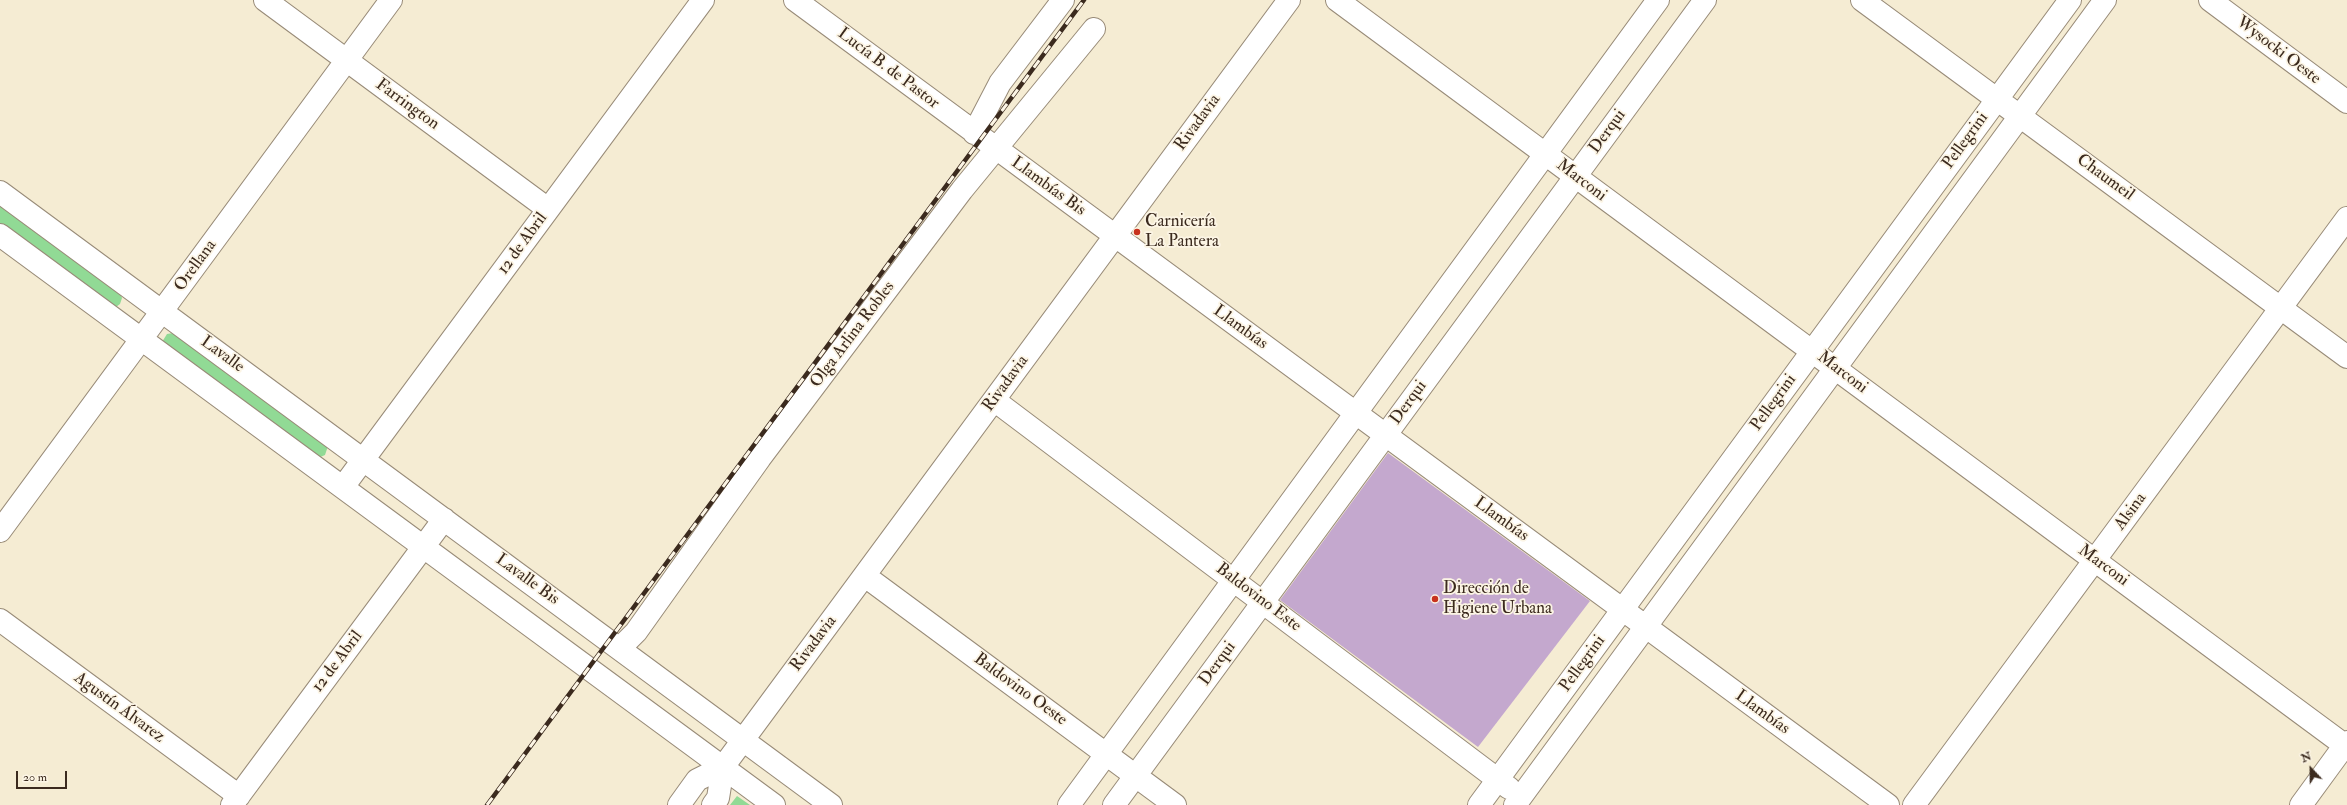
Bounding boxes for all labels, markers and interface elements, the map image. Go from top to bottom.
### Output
street label: Wysocki Oeste [2232,13,2324,89]
street label: Lucía B. de Pastor [833,24,943,114]
street label: Farrington [371,75,443,135]
street label: Rivadavia [1171,91,1225,155]
street label: Derqui [1585,106,1631,158]
street label: Pellegrini [1939,109,1993,173]
street label: Chaumeil [2072,150,2138,206]
street label: Llambías Bis [1007,153,1089,221]
street label: Marconi [1552,155,1610,207]
street label: 12 de Abril [494,209,552,279]
place label: Carnicería La Pantera [1145,212,1219,252]
marker: Carnicería La Pantera [1132,227,1142,237]
street label: Orellana [171,236,221,296]
street label: Olga Arlina Robles [806,278,900,392]
street label: Llambías [1209,301,1271,355]
street label: Lavalle [196,332,248,378]
street label: Marconi [1813,347,1871,399]
street label: Rivadavia [979,352,1033,416]
street label: Pellegrini [1747,371,1801,435]
street label: Derqui [1386,377,1432,429]
street label: Alsina [2111,489,2151,535]
street label: Llambías [1470,493,1532,547]
street label: Marconi [2074,541,2132,591]
street label: Lavalle Bis [491,550,563,610]
street label: Baldovino Este [1211,559,1305,637]
place label: Dirección de Higiene Urbana [1443,579,1552,619]
marker: Dirección de Higiene Urbana [1430,594,1440,604]
street label: Rivadavia [786,612,842,676]
street label: 12 de Abril [308,627,368,697]
street label: Pellegrini [1556,632,1610,696]
street label: Derqui [1195,638,1241,690]
street label: Baldovino Oeste [969,649,1071,731]
street label: Agustín Álvarez [70,668,168,748]
street label: Llambías [1731,686,1793,740]
north arrow [2291,749,2331,789]
text: N [2299,750,2313,765]
scale bar [18,763,69,789]
text: 20 m [23,770,47,785]

